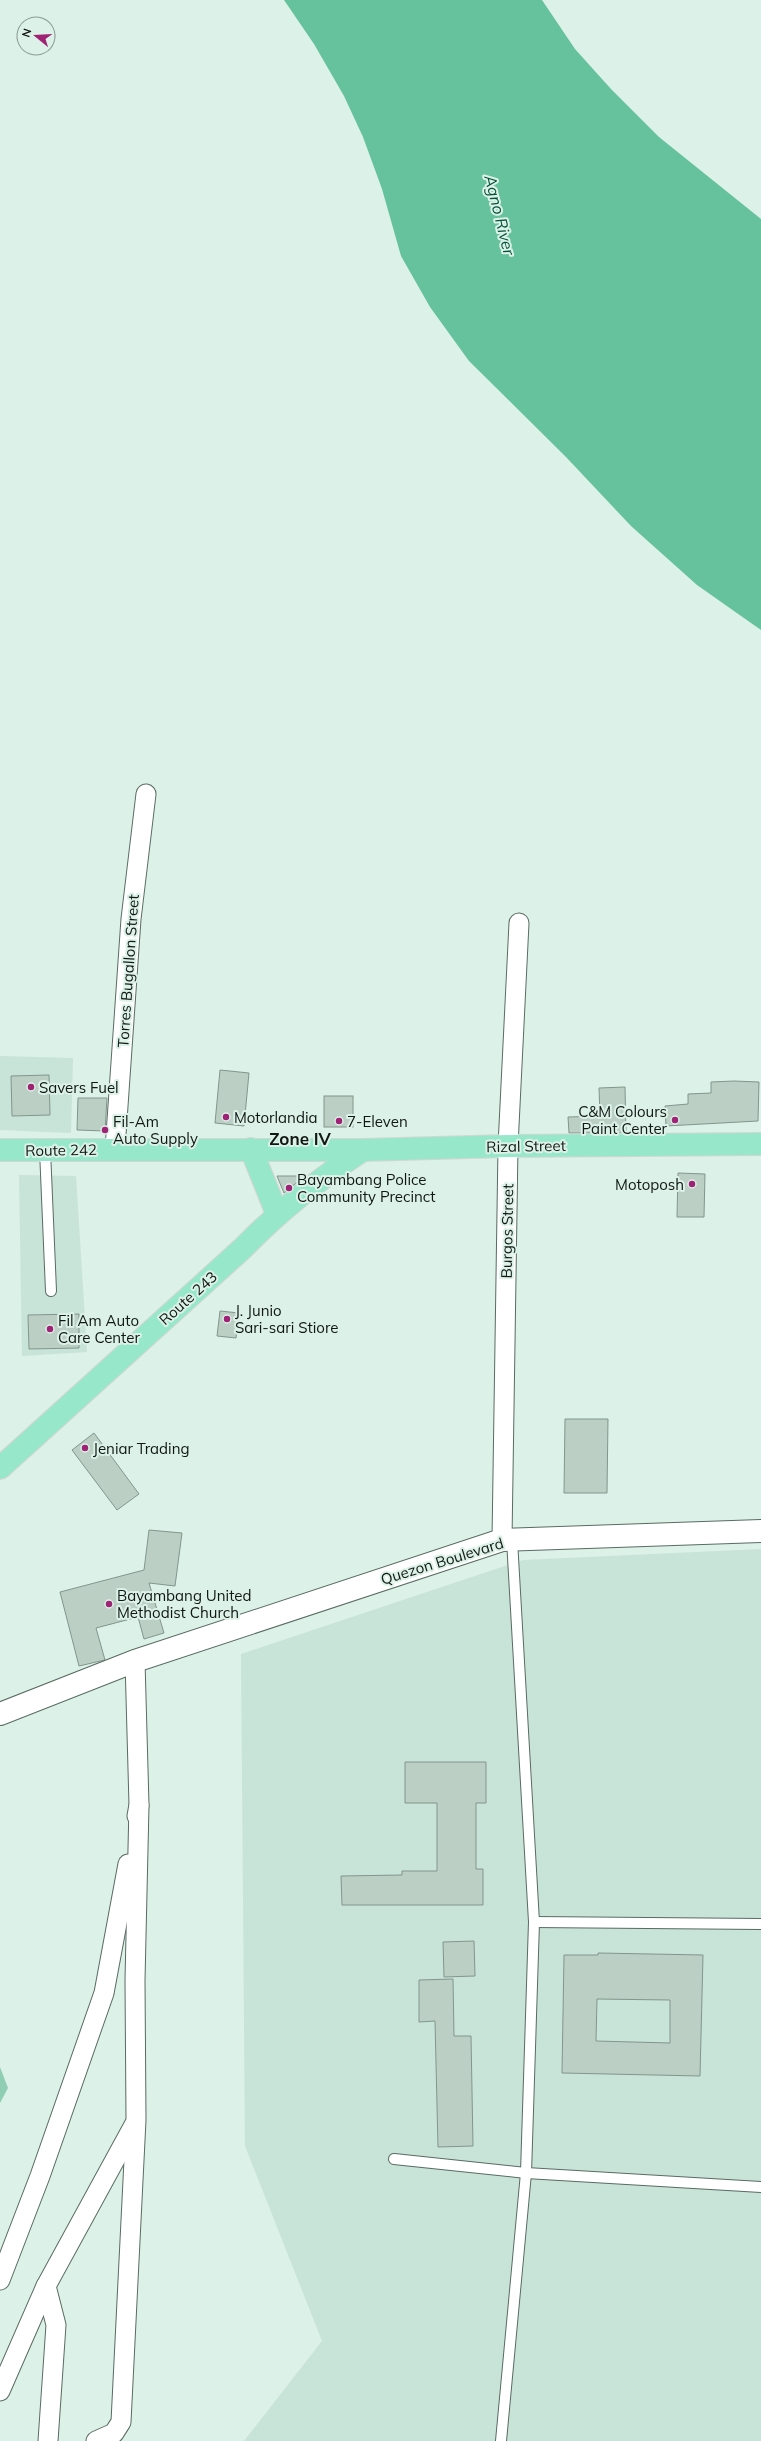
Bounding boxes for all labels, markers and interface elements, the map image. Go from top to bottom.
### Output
north arrow [16,16,56,56]
text: N [19,27,34,39]
water label: Agno River [480,172,520,258]
street label: Torres Bugallon Street [113,894,143,1048]
place label: Savers Fuel [39,1078,119,1097]
marker: Savers Fuel [26,1082,36,1092]
place label: C&M Colours Paint Center [578,1102,668,1138]
place label: Motorlandia [234,1108,317,1127]
place label: Fil-Am Auto Supply [113,1112,198,1148]
marker: Motorlandia [221,1112,231,1122]
place label: 7-Eleven [347,1112,408,1131]
marker: C&M Colours Paint Center [670,1115,680,1125]
marker: 7-Eleven [334,1116,344,1126]
marker: Fil-Am Auto Supply [100,1125,110,1135]
district label: Zone IV [269,1128,331,1149]
street label: Rizal Street [486,1136,566,1156]
street label: Route 242 [25,1140,97,1160]
place label: Bayambang Police Community Precinct [297,1170,435,1206]
place label: Motoposh [615,1175,684,1194]
marker: Motoposh [687,1179,697,1189]
marker: Bayambang Police Community Precinct [284,1183,294,1193]
street label: Burgos Street [497,1184,517,1278]
street label: Route 243 [155,1267,221,1329]
place label: J. Junio Sari-sari Stiore [235,1301,338,1337]
place label: Fil Am Auto Care Center [58,1311,140,1347]
marker: J. Junio Sari-sari Stiore [222,1314,232,1324]
marker: Fil Am Auto Care Center [45,1324,55,1334]
place label: Jeniar Trading [93,1439,190,1458]
marker: Jeniar Trading [80,1443,90,1453]
street label: Quezon Boulevard [378,1533,506,1589]
place label: Bayambang United Methodist Church [117,1586,252,1622]
marker: Bayambang United Methodist Church [104,1599,114,1609]

